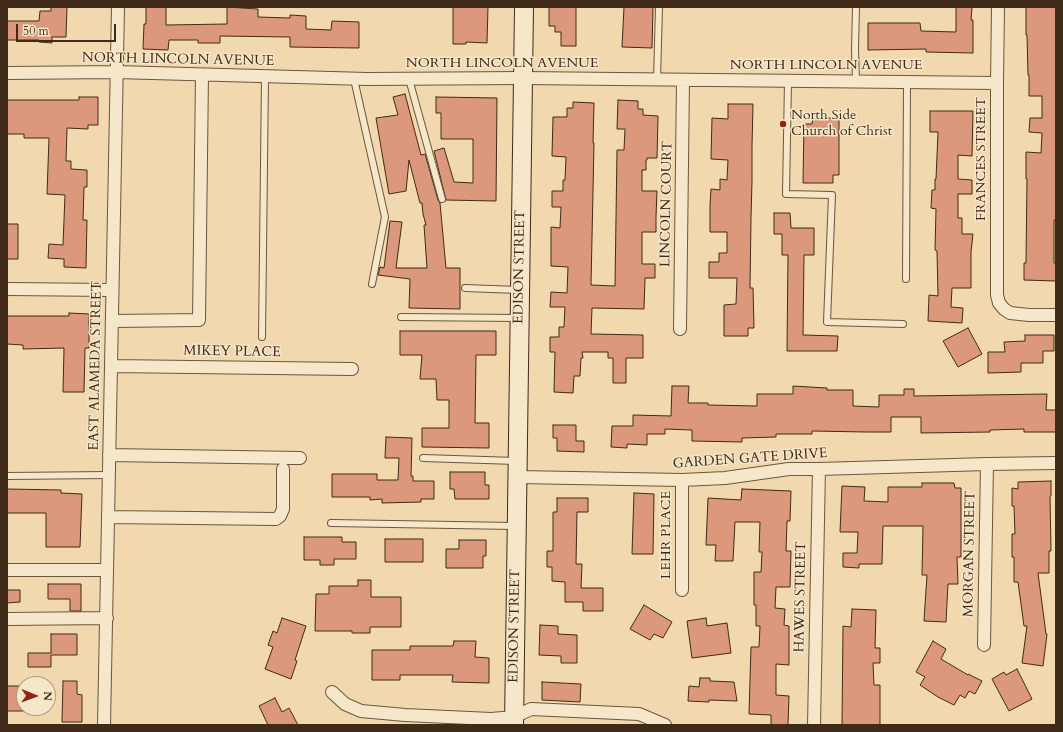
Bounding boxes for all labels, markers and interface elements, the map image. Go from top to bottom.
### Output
scale bar [18,16,118,42]
text: 50 m [23,23,49,39]
street label: NORTH LINCOLN AVENUE [82,50,274,70]
street label: NORTH LINCOLN AVENUE [406,56,598,72]
street label: NORTH LINCOLN AVENUE [730,58,922,74]
street label: FRANCES STREET [974,97,990,221]
place label: North Side Church of Christ [791,108,892,140]
marker: North Side Church of Christ [778,119,788,129]
street label: LINCOLN COURT [657,141,677,267]
street label: EDISON STREET [511,210,529,324]
street label: EAST ALAMEDA STREET [86,281,106,451]
street label: MIKEY PLACE [183,343,281,361]
street label: GARDEN GATE DRIVE [672,445,828,473]
street label: LEHR PLACE [659,491,675,579]
street label: MORGAN STREET [960,491,980,617]
street label: HAWES STREET [792,541,810,653]
street label: EDISON STREET [506,569,524,683]
north arrow [16,676,56,716]
text: N [40,691,55,701]

